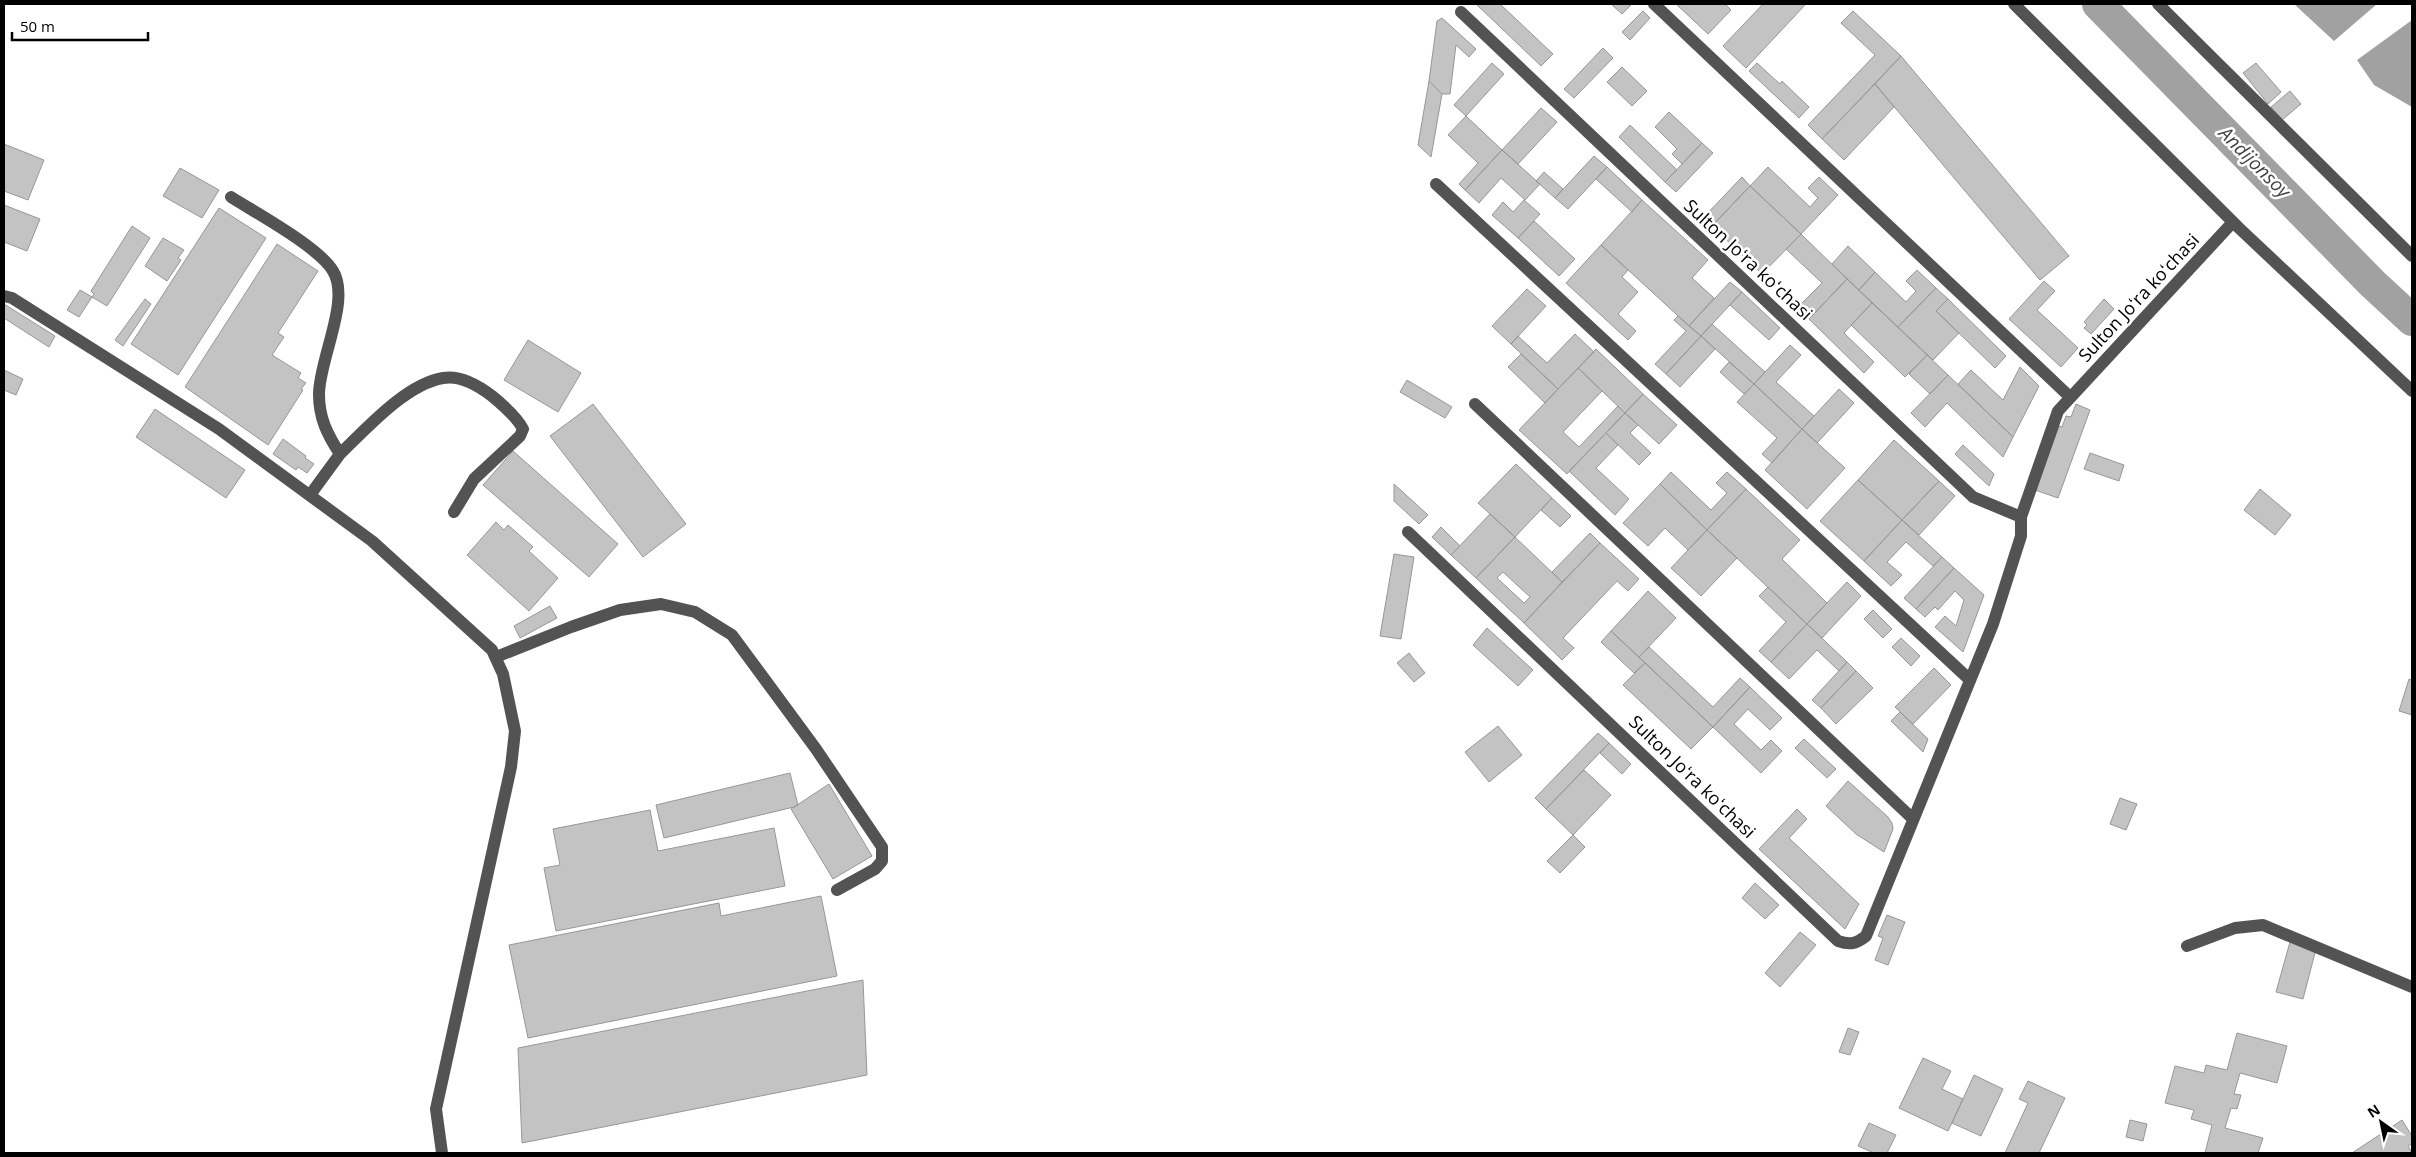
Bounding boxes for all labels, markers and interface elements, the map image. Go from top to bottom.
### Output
scale bar [12,10,149,42]
text: 50 m [20,16,55,36]
water label: Andijonsoy [2212,119,2297,204]
street label: Sulton Joʻra koʻchasi [1679,193,1818,325]
street label: Sulton Joʻra koʻchasi [2072,228,2204,367]
street label: Sulton Joʻra koʻchasi [1624,710,1761,843]
north arrow [2356,1097,2406,1147]
text: N [2364,1100,2384,1122]

